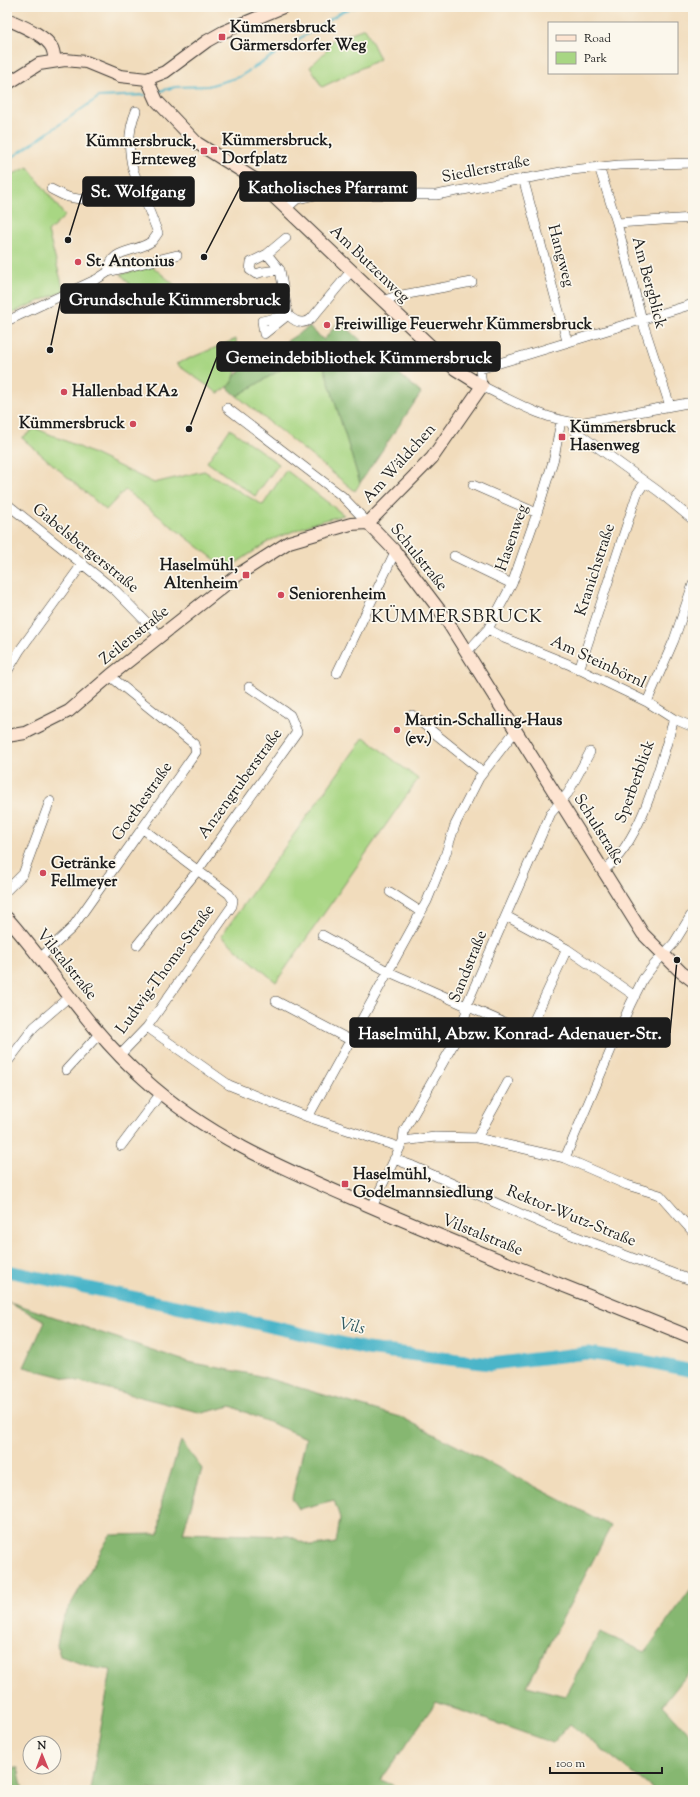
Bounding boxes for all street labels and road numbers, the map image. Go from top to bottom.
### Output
street label: Siedlerstraße [440,150,532,190]
street label: Am Butzenweg [324,221,414,309]
street label: Hangweg [541,222,579,290]
street label: Am Bergblick [625,234,671,332]
street label: Am Wäldchen [358,419,442,509]
street label: Gabelsbergerstraße [27,499,143,599]
street label: Hasenweg [491,501,535,575]
street label: Schulstraße [384,519,452,597]
street label: Kranichstraße [570,521,622,619]
street label: Zeilenstraße [95,601,175,671]
street label: Am Steinbörnl [546,631,650,695]
street label: Anzengruberstraße [193,724,289,844]
street label: Sperberblick [610,737,662,827]
street label: Goethestraße [107,758,179,846]
street label: Schulstraße [567,790,629,870]
street label: Ludwig-Thoma-Straße [111,900,221,1040]
street label: Vilstalstraße [30,924,102,1006]
street label: Sandstraße [444,927,494,1007]
street label: Rektor-Wutz-Straße [503,1180,639,1254]
street label: Vilstalstraße [438,1209,526,1263]

